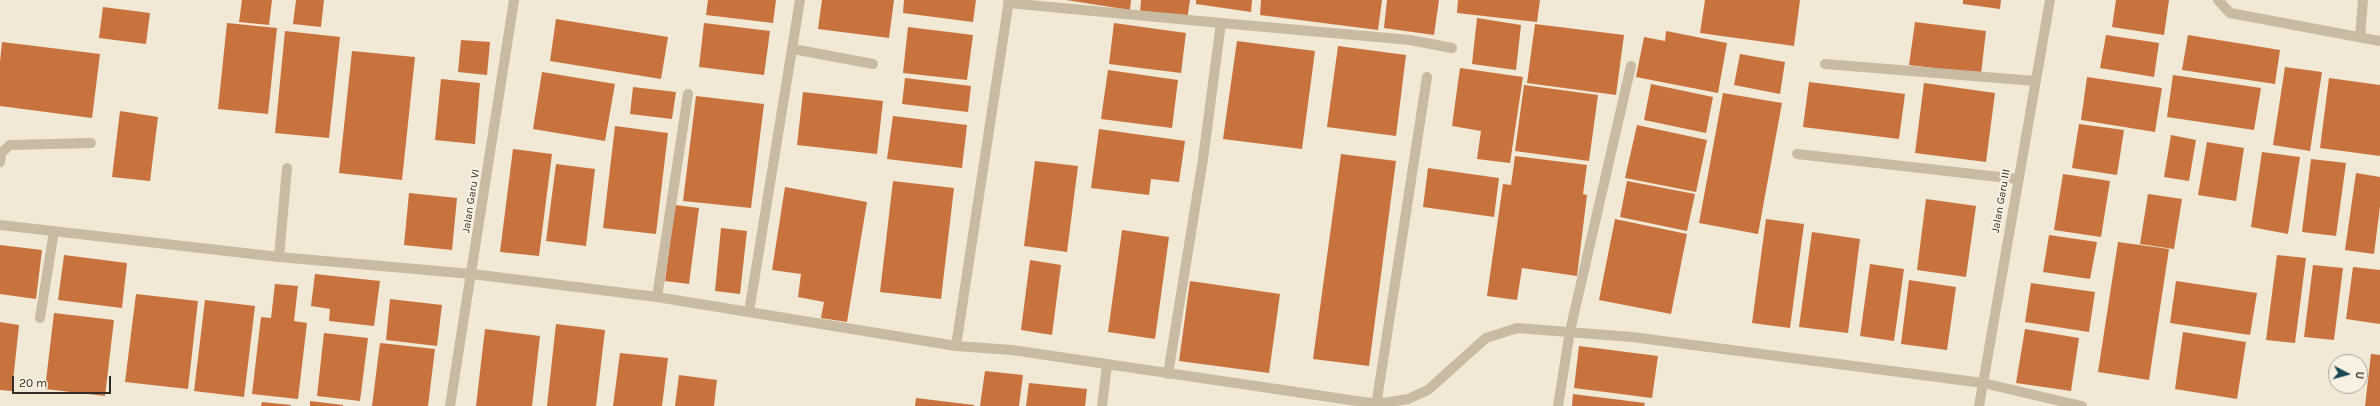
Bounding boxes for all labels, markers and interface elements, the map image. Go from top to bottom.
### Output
street label: Jalan Garu VI [459,168,483,234]
street label: Jalan Garu III [1989,168,2013,234]
north arrow [2328,354,2368,394]
scale bar [14,368,113,394]
text: U [2353,371,2366,380]
text: 20 m [19,376,47,390]

